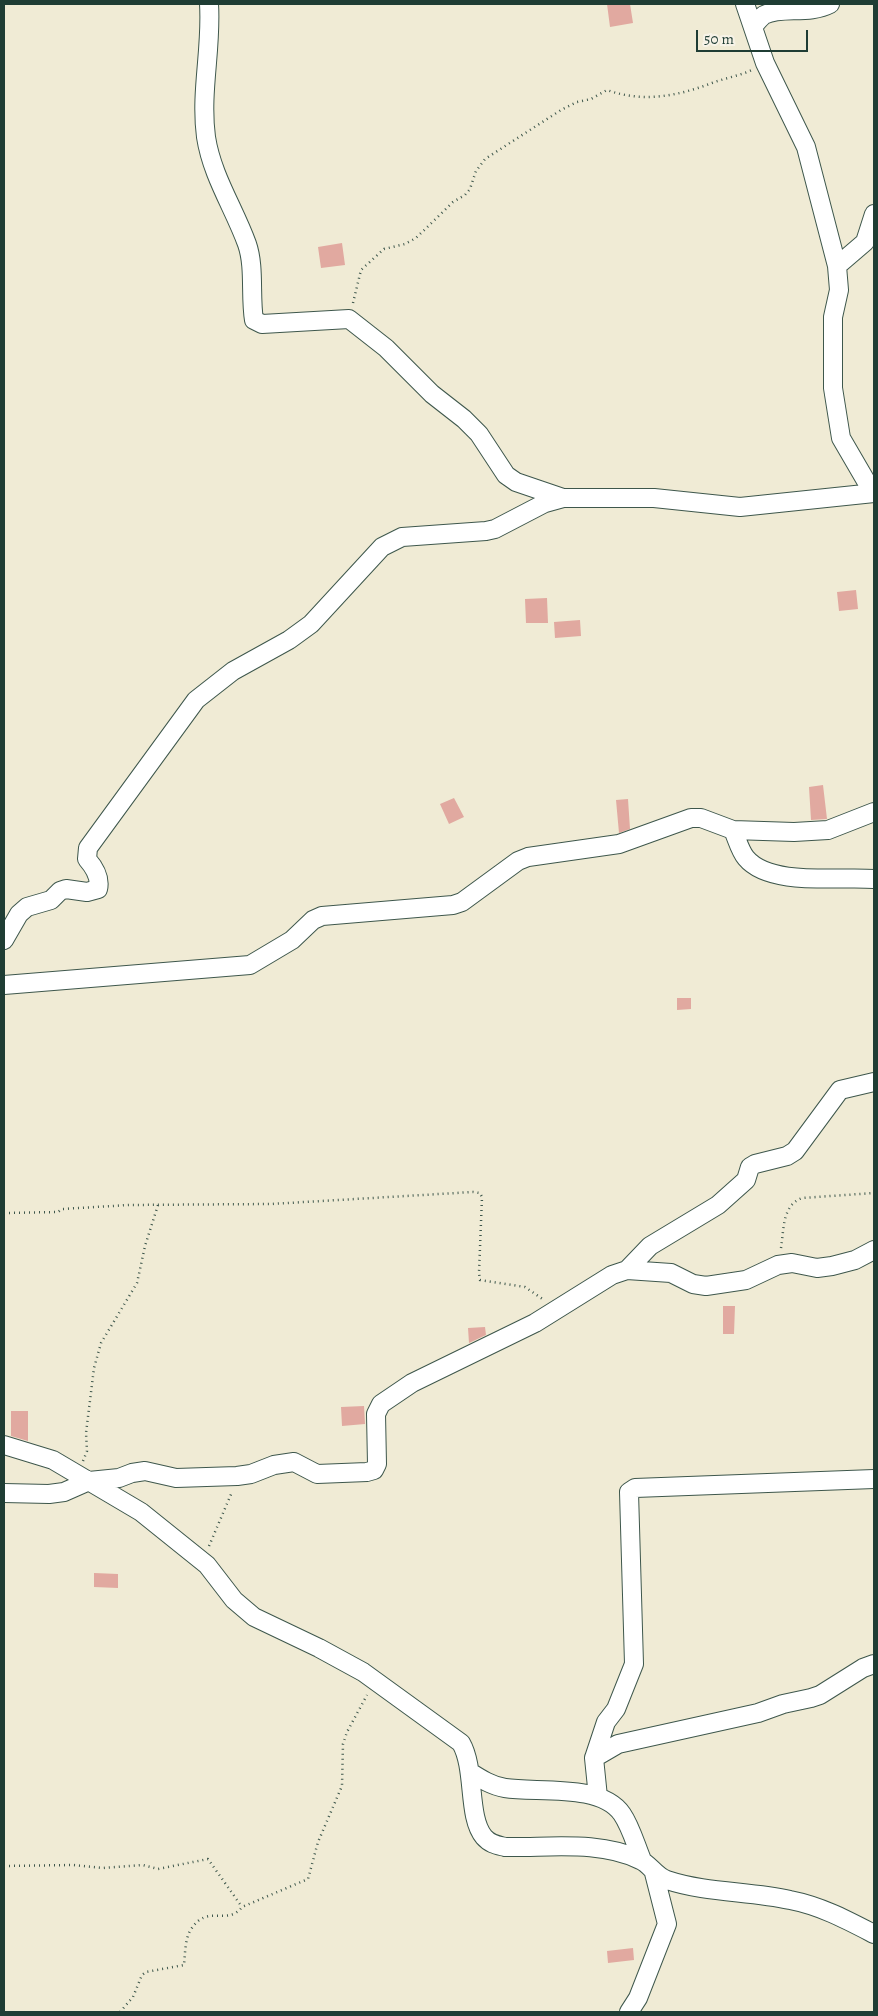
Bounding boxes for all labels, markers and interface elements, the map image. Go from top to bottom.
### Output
scale bar [698,20,810,52]
text: 50 m [704,29,734,49]

